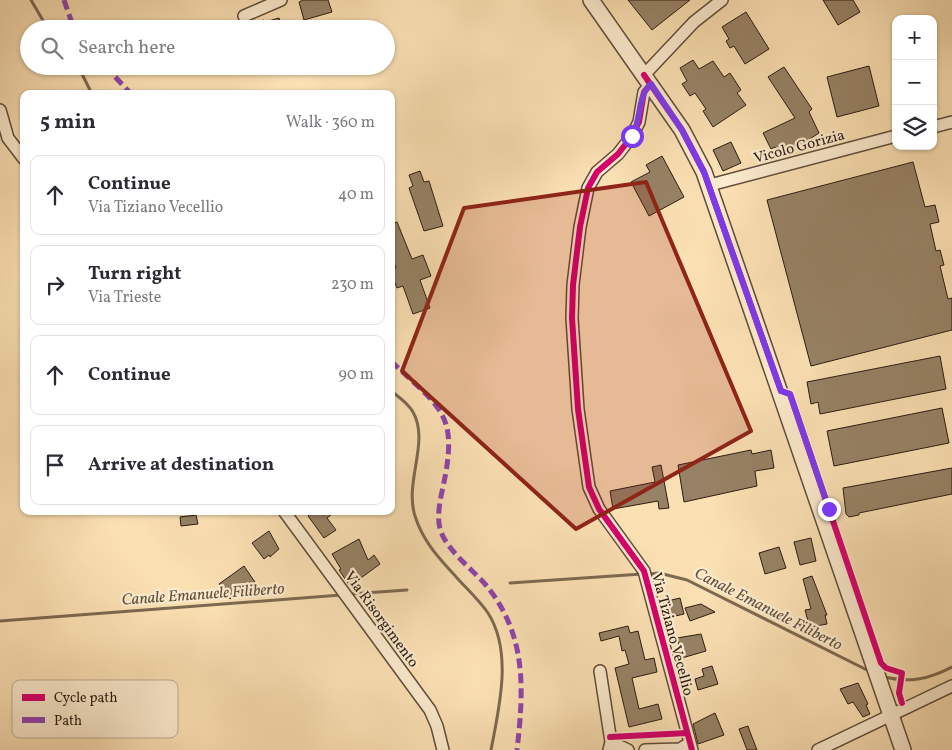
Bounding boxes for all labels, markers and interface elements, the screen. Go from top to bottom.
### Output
map controls [892,15,937,150]
button: + [892,15,937,60]
search box [20,20,395,75]
icon: search [38,34,66,62]
text: Search here [78,35,175,61]
button: − [892,60,937,105]
button: layers [892,105,937,150]
text: 5 min [40,108,96,137]
text: Walk · 360 m [286,112,375,134]
route start [621,125,644,148]
street label: Vicolo Gorizia [752,125,847,170]
text: Continue [88,171,171,197]
icon: ahead [41,181,69,209]
text: 40 m [338,184,374,206]
text: Via Tiziano Vecellio [88,197,223,219]
text: Turn right [88,261,181,287]
icon: right [41,271,69,299]
text: 230 m [331,274,374,296]
text: Via Trieste [88,287,161,309]
icon: ahead [41,361,69,389]
text: Continue [88,362,171,388]
text: 90 m [338,364,374,386]
icon: arrive [41,451,69,479]
text: Arrive at destination [88,452,274,478]
route end [818,498,841,521]
water label: Canale Emanuele Filiberto [690,563,846,657]
street label: Via Risorgimento [339,567,423,672]
street label: Via Tiziano Vecellio [645,570,698,698]
water label: Canale Emanuele Filiberto [121,578,286,612]
legend [12,680,178,738]
text: Cycle path [54,689,118,708]
text: Path [54,712,82,731]

